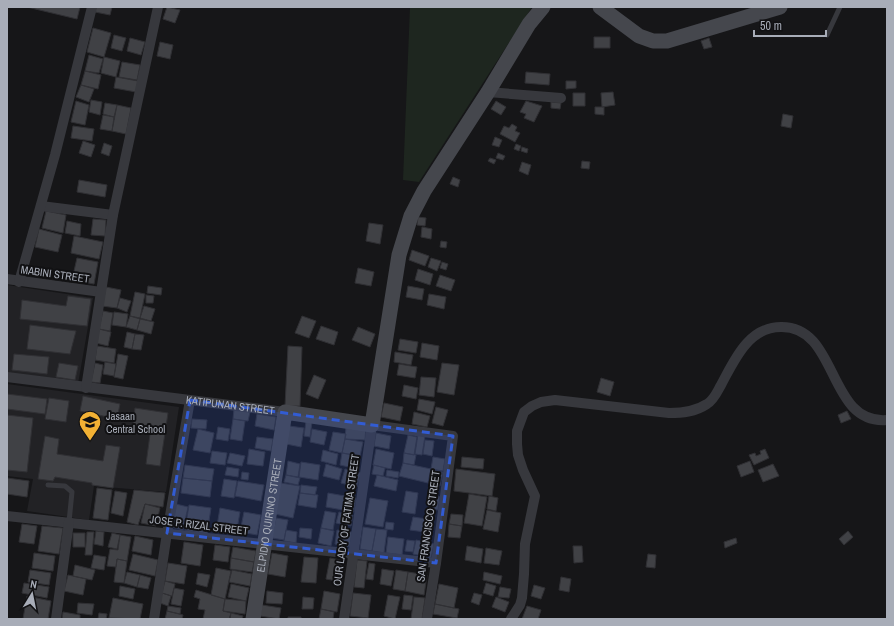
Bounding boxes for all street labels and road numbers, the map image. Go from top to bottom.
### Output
street label: MABINI STREET [20,262,91,286]
street label: KATIPUNAN STREET [185,393,276,418]
street label: OUR LADY OF FATIMA STREET [330,453,362,587]
street label: ELPIDIO QUIRINO STREET [253,457,285,573]
street label: SAN FRANCISCO STREET [413,469,443,583]
street label: JOSE P. RIZAL STREET [149,512,250,538]

